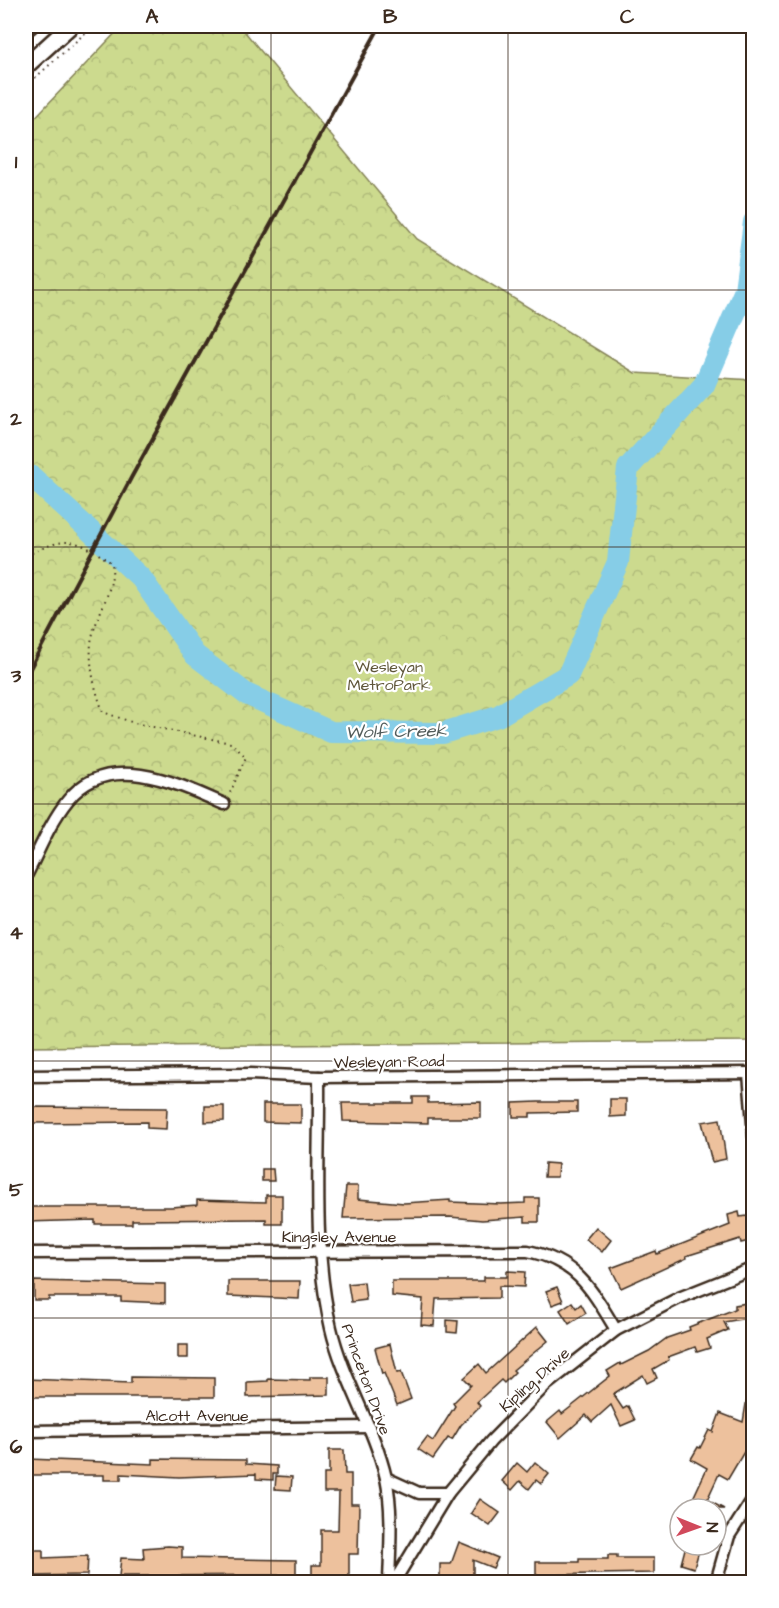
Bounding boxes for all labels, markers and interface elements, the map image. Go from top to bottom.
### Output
text: A [146,3,159,31]
text: B [383,3,398,31]
text: C [620,3,635,31]
text: 1 [15,148,18,176]
text: 2 [9,405,22,433]
park label: Wesleyan MetroPark [347,656,431,696]
text: 3 [10,662,22,690]
water label: Wolf Creek [345,718,448,745]
text: 4 [9,919,23,947]
street label: Wesleyan Road [333,1050,445,1075]
text: 5 [9,1176,24,1204]
street label: Kingsley Avenue [282,1226,397,1249]
street label: Princeton Drive [336,1321,396,1438]
street label: Kipling Drive [495,1342,575,1418]
street label: Alcott Avenue [145,1405,249,1427]
text: 6 [10,1433,23,1461]
north arrow [668,1497,728,1557]
text: N [701,1522,723,1532]

